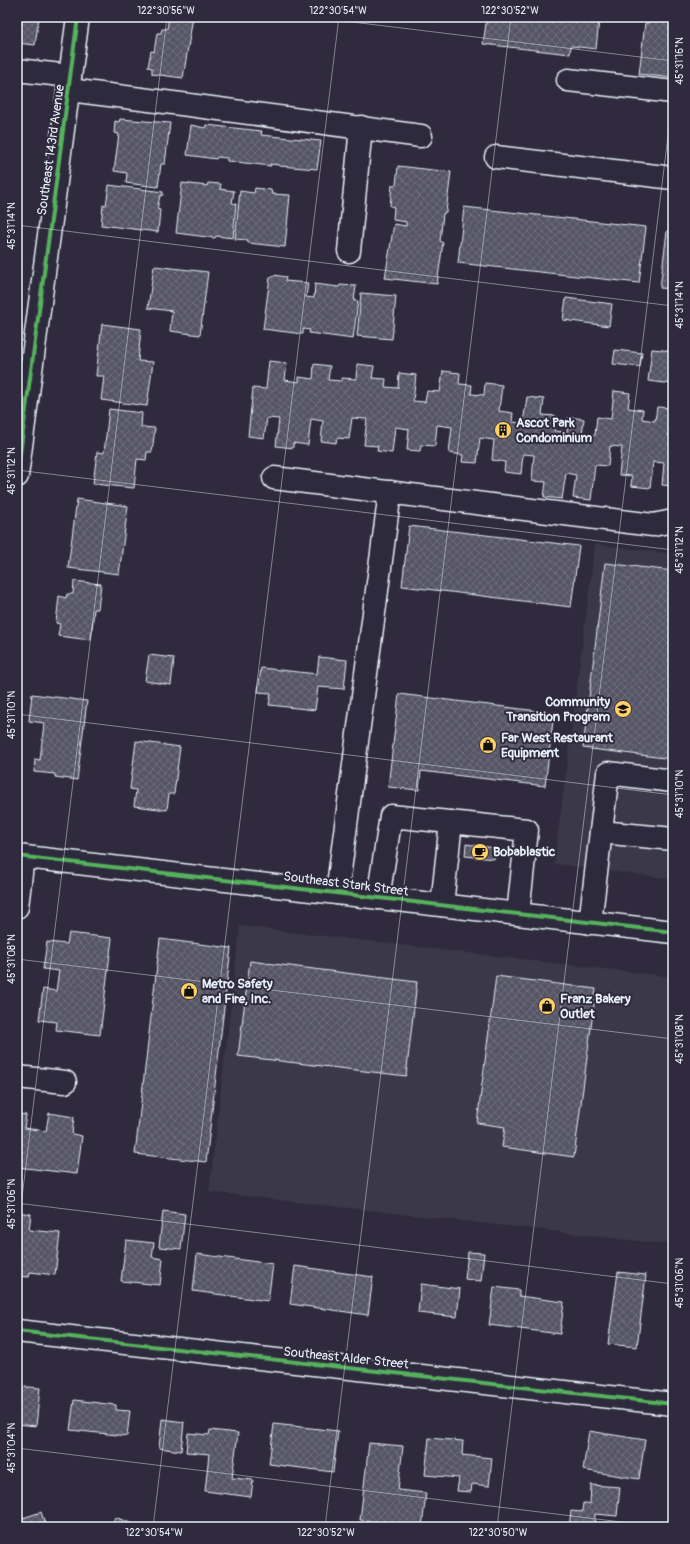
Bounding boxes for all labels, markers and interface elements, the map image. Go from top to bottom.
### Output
text: 122°30'56"W [137,5,195,17]
text: 122°30'54"W [309,5,367,17]
text: 122°30'52"W [481,5,539,17]
text: 45°31'16"N [674,37,686,85]
street label: Southeast 143rd Avenue [34,83,68,217]
text: 45°31'14"N [6,202,18,250]
text: 45°31'14"N [674,281,686,329]
place label: Ascot Park Condominium [516,415,592,446]
building icon: Ascot Park Condominium [493,420,513,440]
text: 45°31'12"N [6,447,18,495]
text: 45°31'12"N [674,526,686,574]
text: 45°31'10"N [6,690,18,739]
place label: Community Transition Program [505,694,610,725]
school or university icon: Community Transition Program [613,699,633,719]
place label: Far West Restaurant Equipment [501,730,614,761]
shop icon: Far West Restaurant Equipment [478,735,498,755]
text: 45°31'10"N [674,769,686,818]
cafe icon: Bobablastic [470,842,490,862]
place label: Bobablastic [493,844,556,860]
street label: Southeast Stark Street [283,868,410,900]
text: 45°31'08"N [6,934,18,984]
place label: Metro Safety and Fire, Inc. [202,976,273,1007]
shop icon: Metro Safety and Fire, Inc. [179,981,199,1001]
place label: Franz Bakery Outlet [560,991,631,1022]
shop icon: Franz Bakery Outlet [537,996,557,1016]
text: 45°31'08"N [674,1014,686,1064]
text: 45°31'06"N [6,1178,18,1229]
text: 45°31'06"N [674,1257,686,1308]
street label: Southeast Alder Street [283,1343,410,1373]
text: 45°31'04"N [6,1423,18,1473]
text: 122°30'54"W [125,1527,183,1539]
text: 122°30'52"W [297,1527,355,1539]
text: 122°30'50"W [469,1527,528,1539]

